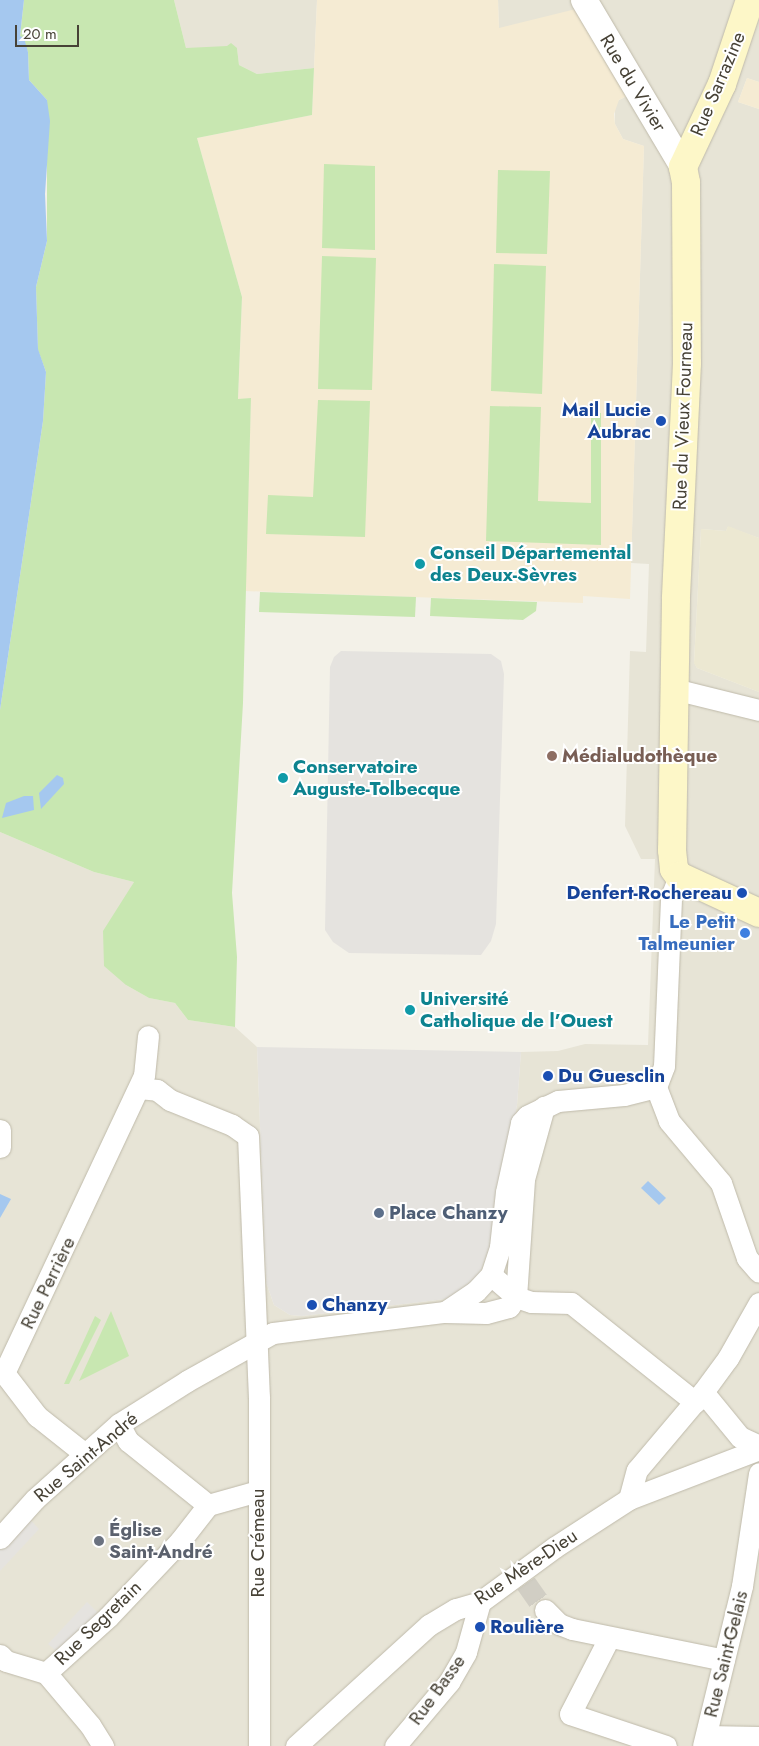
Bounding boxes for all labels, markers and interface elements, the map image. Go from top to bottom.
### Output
scale bar [18,15,81,47]
text: 20 m [23,23,57,45]
street label: Rue Sarrazine [686,28,750,140]
street label: Rue du Vivier [595,30,671,136]
street label: Rue du Vieux Fourneau [668,322,698,510]
place label: Mail Lucie Aubrac [562,399,651,443]
marker: Mail Lucie Aubrac [655,415,667,427]
place label: Conseil Départemental des Deux-Sèvres [430,542,631,586]
marker: Conseil Départemental des Deux-Sèvres [414,558,426,570]
place label: Médialudothèque [562,745,717,767]
marker: Médialudothèque [546,750,558,762]
place label: Conservatoire Auguste-Tolbecque [293,756,460,800]
marker: Conservatoire Auguste-Tolbecque [277,772,289,784]
place label: Denfert-Rochereau [567,882,732,904]
marker: Denfert-Rochereau [736,887,748,899]
place label: Le Petit Talmeunier [639,911,735,955]
marker: Le Petit Talmeunier [739,927,751,939]
place label: Université Catholique de l’Ouest [420,988,613,1032]
marker: Université Catholique de l’Ouest [404,1004,416,1016]
place label: Du Guesclin [558,1065,665,1087]
marker: Du Guesclin [542,1070,554,1082]
place label: Place Chanzy [389,1202,508,1224]
marker: Place Chanzy [373,1207,385,1219]
street label: Rue Perrière [16,1233,80,1333]
place label: Chanzy [322,1294,387,1316]
marker: Chanzy [306,1299,318,1311]
street label: Rue Saint-André [29,1407,143,1507]
street label: Rue Crémeau [247,1489,269,1597]
place label: Église Saint-André [109,1519,213,1563]
street label: Rue Mère-Dieu [470,1524,582,1610]
marker: Église Saint-André [93,1535,105,1547]
street label: Rue Segretain [50,1576,146,1670]
street label: Rue Saint-Gelais [699,1588,753,1720]
place label: Roulière [490,1616,564,1638]
marker: Roulière [474,1621,486,1633]
street label: Rue Basse [404,1651,470,1729]

